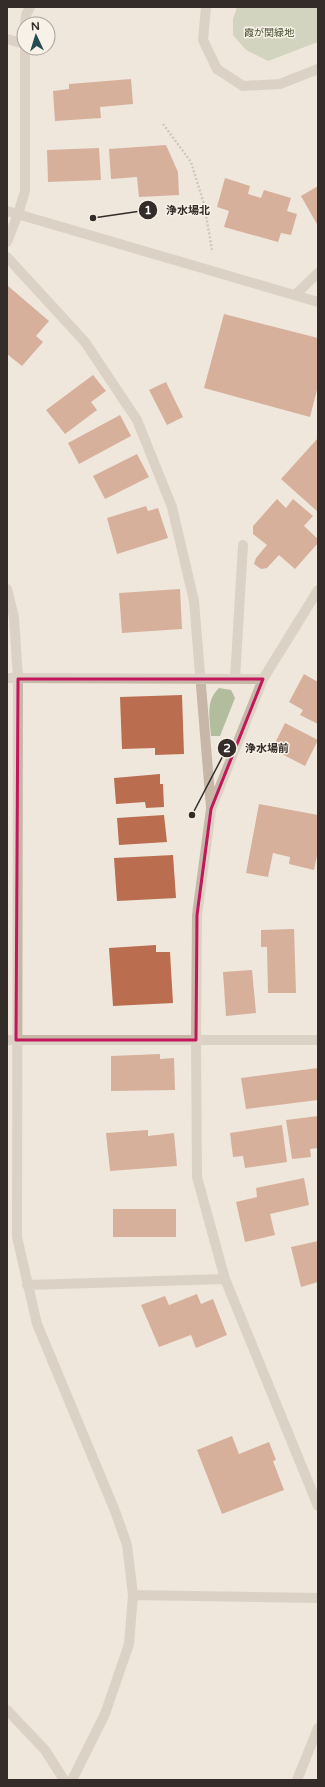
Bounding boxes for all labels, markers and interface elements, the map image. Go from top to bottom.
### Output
north arrow [16,16,56,56]
text: N [30,20,40,33]
park label: 霞が関緑地 [244,27,295,39]
callout: 浄水場北 [138,199,218,222]
text: 1 [144,203,152,217]
text: 浄水場北 [166,204,210,217]
callout: 浄水場前 [217,736,297,759]
text: 2 [223,741,231,755]
text: 浄水場前 [245,742,289,755]

